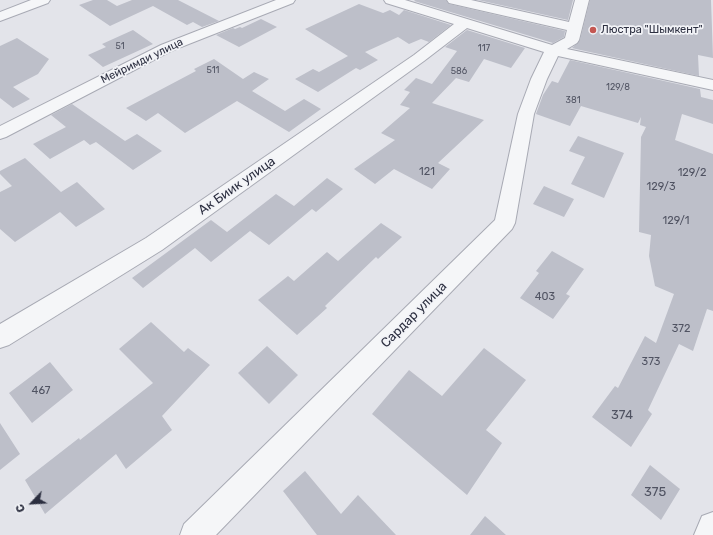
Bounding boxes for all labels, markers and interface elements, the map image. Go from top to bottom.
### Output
place label: Люстра "Шымкент" [601,23,703,37]
marker: Люстра "Шымкент" [588,25,598,35]
street label: Мейримди улица [99,35,185,87]
house number: 51 [115,41,125,51]
house number: 117 [478,43,490,53]
house number: 511 [207,65,219,75]
house number: 586 [451,66,467,76]
house number: 129/8 [606,82,630,92]
house number: 381 [566,95,580,105]
street label: Ак Биик улица [195,154,279,218]
house number: 121 [419,165,435,179]
house number: 129/2 [678,166,706,180]
house number: 129/3 [646,180,676,194]
house number: 129/1 [662,214,690,228]
street label: Сардар улица [378,279,450,351]
house number: 403 [535,290,555,304]
house number: 372 [672,322,690,336]
house number: 373 [642,355,660,369]
house number: 467 [32,384,50,398]
house number: 374 [611,407,633,423]
north arrow [12,483,52,523]
house number: 375 [644,484,666,500]
text: С [13,502,28,515]

